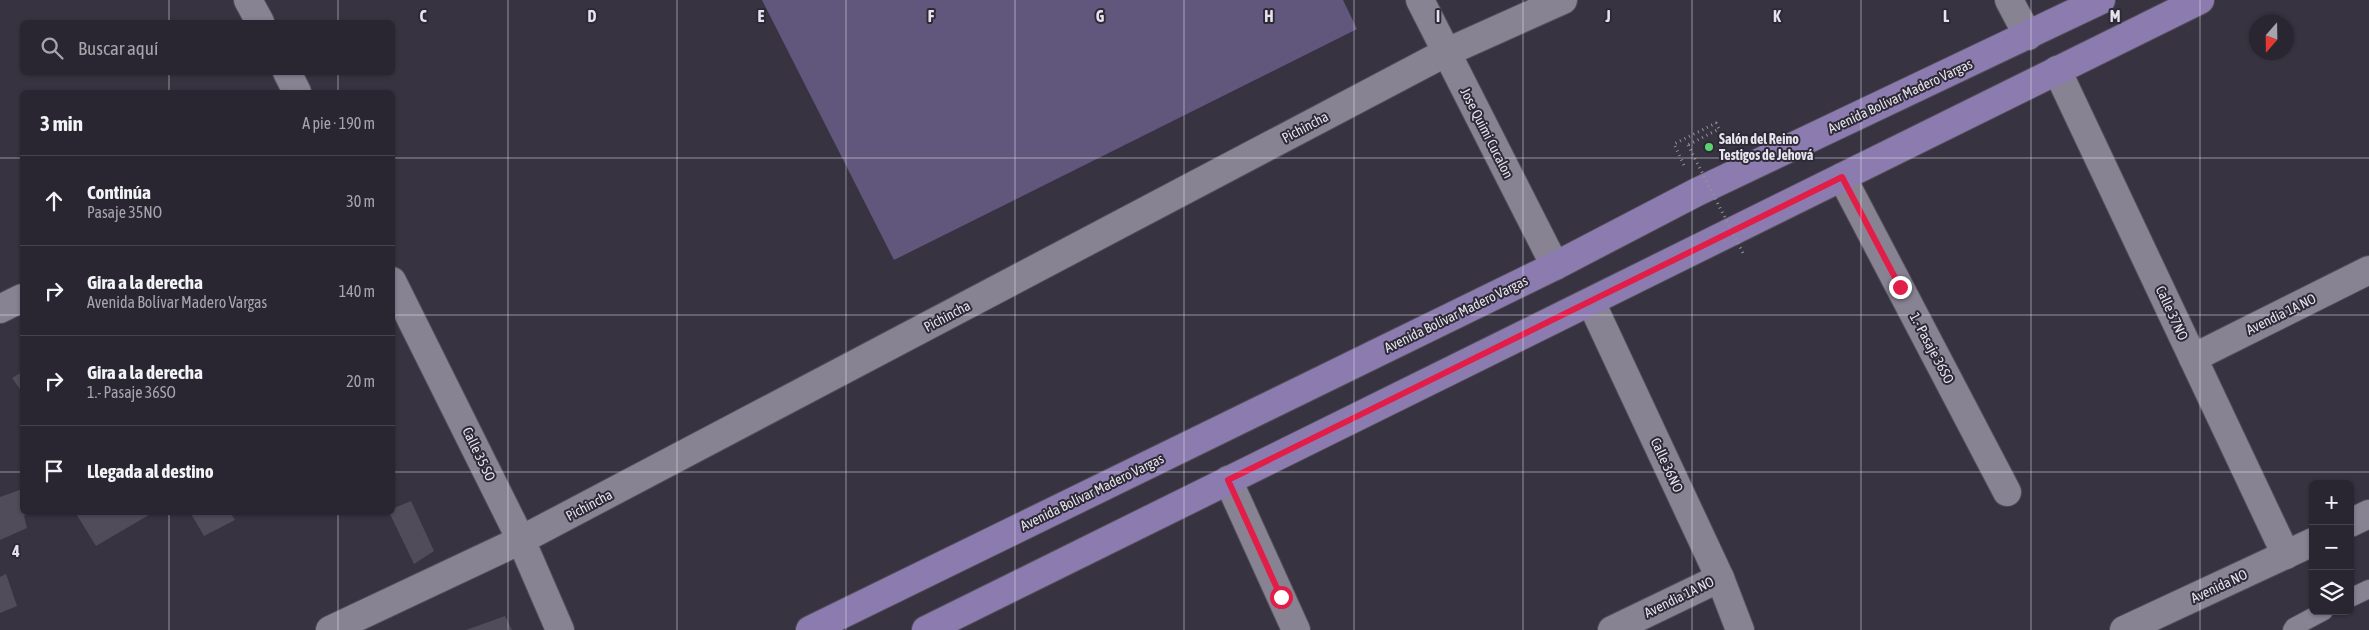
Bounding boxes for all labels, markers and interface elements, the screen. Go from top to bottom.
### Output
text: C [419,7,427,25]
text: D [588,7,597,25]
text: E [758,7,765,25]
text: F [928,7,935,25]
text: G [1096,7,1105,25]
text: H [1264,7,1274,25]
text: I [1436,7,1440,25]
text: J [1604,7,1611,25]
text: K [1773,7,1781,25]
text: L [1943,7,1950,25]
text: M [2110,7,2120,25]
north arrow [2249,15,2294,60]
search box [20,20,395,75]
icon: search [38,34,66,62]
text: Buscar aquí [78,37,158,59]
street label: Avenida Bolívar Madero Vargas [1825,55,1975,137]
street label: Jose Quimi Cucalon [1457,85,1517,181]
street label: Pichincha [1279,108,1331,146]
text: 3 min [40,111,83,135]
text: A pie · 190 m [302,114,375,132]
place label: Salón del Reino Testigos de Jehová [1719,131,1814,163]
marker: Salón del Reino Testigos de Jehová [1703,141,1715,153]
text: Continúa [87,181,151,203]
icon: ahead [40,187,68,215]
text: 30 m [346,192,375,210]
text: Pasaje 35NO [87,203,162,221]
text: Gira a la derecha [87,271,203,293]
street label: Avenida Bolívar Madero Vargas [1382,272,1530,356]
route end [1889,276,1912,299]
icon: right [40,277,68,305]
text: 140 m [339,282,375,300]
street label: Calle 37NO [2153,283,2191,343]
street label: Avendia 1A NO [2243,290,2319,338]
text: Avenida Bolívar Madero Vargas [87,293,267,311]
street label: Pichincha [921,297,973,335]
street label: 1.- Pasaje 36SO [1907,310,1957,386]
text: Gira a la derecha [87,361,203,383]
icon: right [40,367,68,395]
text: 20 m [346,372,375,390]
text: 1.- Pasaje 36SO [87,383,176,401]
street label: Calle 35 SO [459,425,499,483]
street label: Calle 36NO [1648,435,1686,495]
street label: Avenida Bolívar Madero Vargas [1018,450,1166,534]
icon: arrive [40,457,68,485]
text: Llegada al destino [87,460,214,482]
map controls [2309,480,2354,615]
button: + [2309,480,2354,525]
street label: Pichincha [563,486,615,524]
button: − [2309,525,2354,570]
text: 4 [11,542,20,560]
street label: Avenida NO [2188,566,2250,606]
button: layers [2309,570,2354,615]
street label: Avendia 1A NO [1641,573,1717,621]
route start [1270,586,1293,609]

